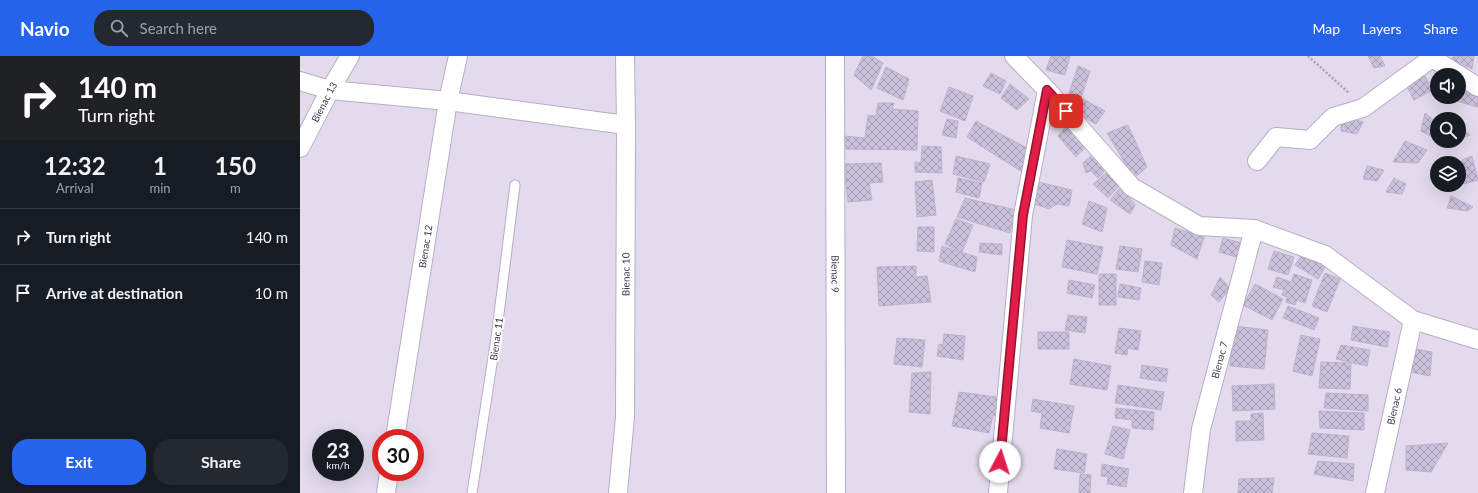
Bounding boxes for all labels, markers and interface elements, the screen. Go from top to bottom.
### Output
search box [94,10,374,46]
text: Navio [20,17,70,40]
icon: search [108,17,130,39]
text: Search here [140,19,217,37]
text: Map [1312,20,1340,37]
text: Layers [1362,20,1402,37]
text: Share [1424,20,1458,37]
map controls [1430,68,1466,192]
button: sound [1430,68,1466,104]
text: 140 m [78,70,157,104]
icon: right [12,72,64,124]
street label: Bienac 13 [309,79,340,124]
pin [1049,94,1083,128]
icon: arrive [1055,100,1077,122]
text: Turn right [78,104,155,126]
button: search [1430,112,1466,148]
text: 12:32 [44,151,106,180]
text: 1 [153,151,167,180]
text: 150 [214,151,256,180]
button: layers [1430,156,1466,192]
text: Arrival [56,180,93,196]
text: min [150,180,171,196]
text: m [230,180,241,196]
street label: Bienac 12 [416,224,434,269]
icon: right [12,226,34,248]
text: Turn right [46,228,111,246]
text: 140 m [246,228,288,246]
street label: Bienac 10 [619,252,632,296]
street label: Bienac 9 [829,255,842,293]
icon: arrive [12,282,34,304]
text: Arrive at destination [46,284,183,302]
text: 10 m [254,284,288,302]
street label: Bienac 11 [487,316,505,361]
street label: Bienac 7 [1209,340,1230,380]
street label: Bienac 6 [1384,386,1404,426]
speed limit sign: 30 [372,429,424,481]
text: 23 [326,438,350,462]
button: Exit [12,439,146,485]
button: Share [154,439,288,485]
position arrow [979,441,1021,483]
text: km/h [326,459,350,471]

